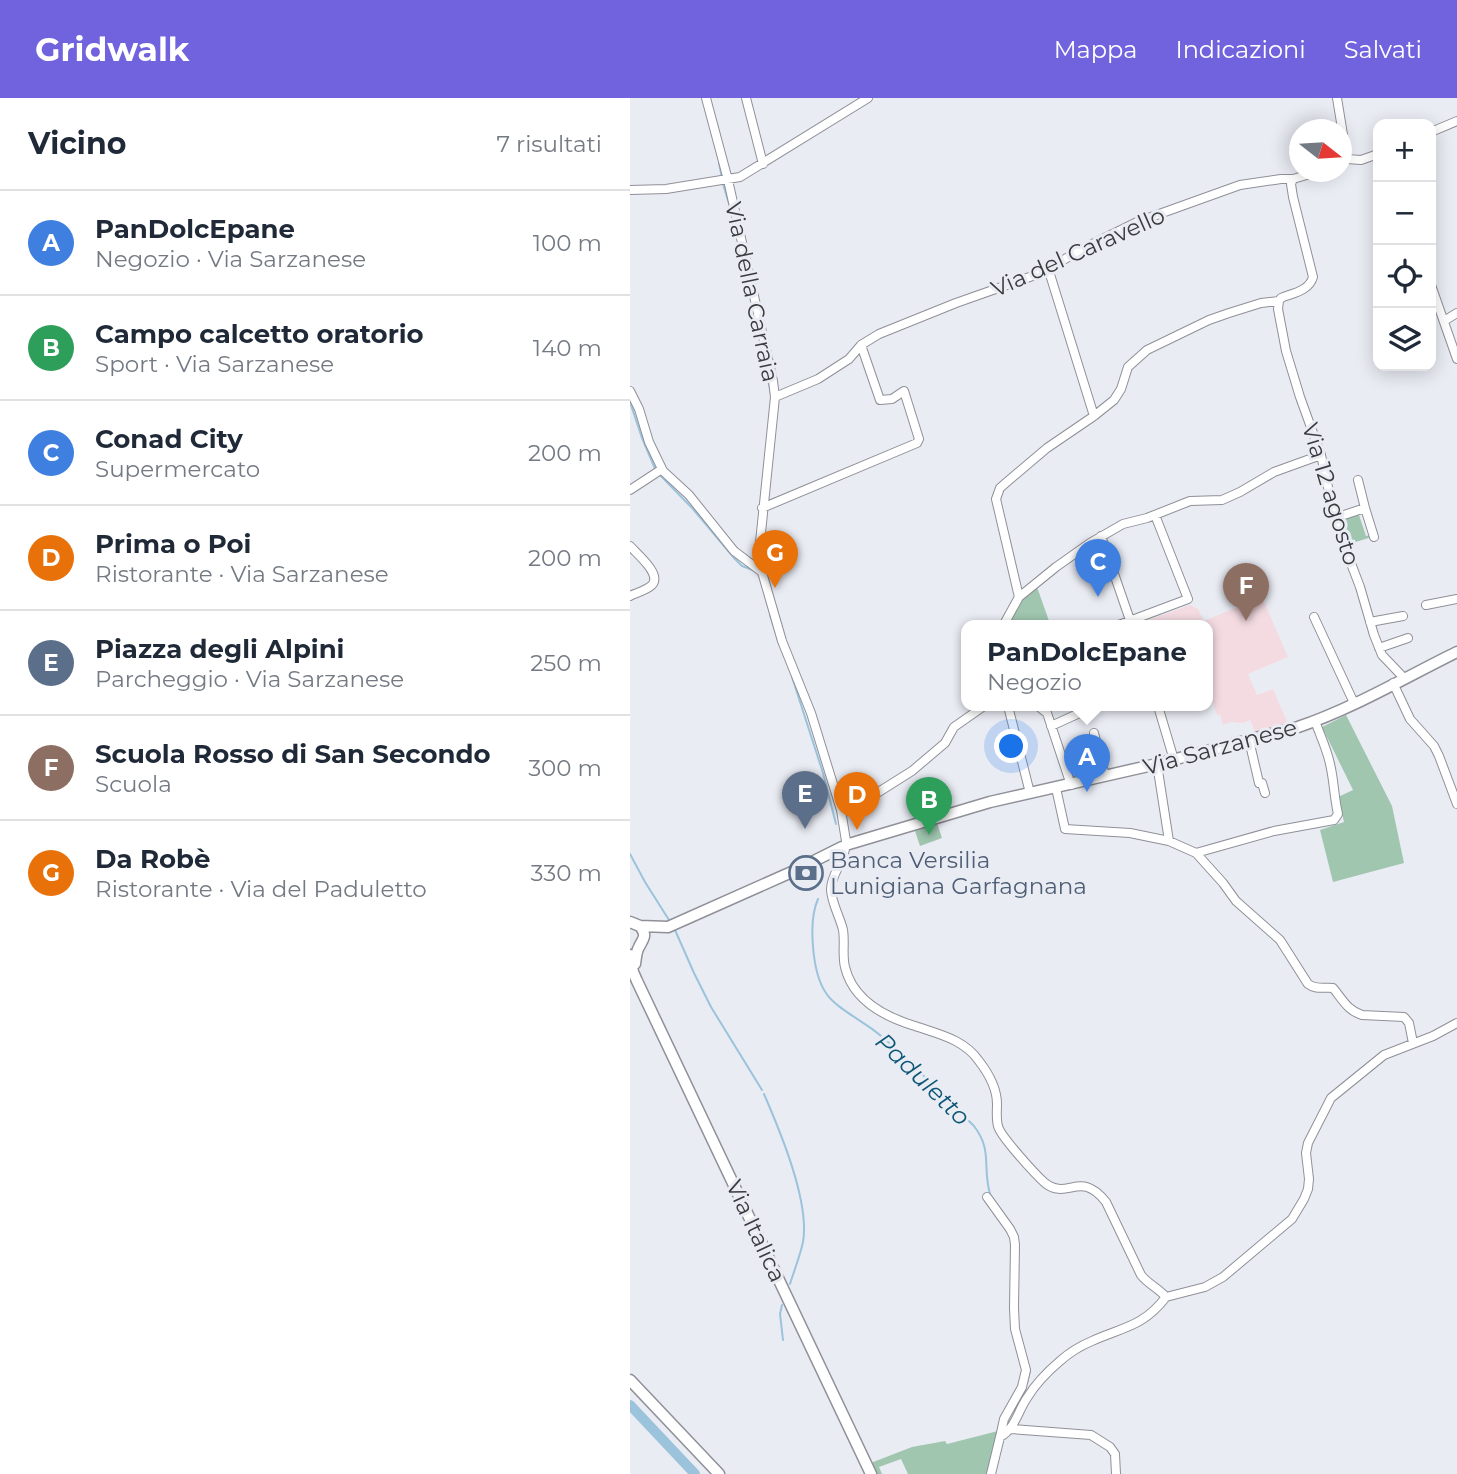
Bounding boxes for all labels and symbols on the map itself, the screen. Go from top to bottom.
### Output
north arrow [1289,119,1352,182]
street label: Via della Carraia [719,199,785,385]
street label: Via del Caravello [987,201,1169,303]
street label: Via 12 agosto [1296,420,1366,568]
pin: G [752,530,798,588]
pin: C [1075,539,1121,597]
pin: F [1223,563,1269,621]
street label: Via Sarzanese [1140,713,1300,781]
your location [994,729,1028,763]
pin: A [1064,734,1110,792]
pin: E [782,771,828,829]
pin: D [834,772,880,830]
pin: B [906,777,952,835]
place label: Banca Versilia Lunigiana Garfagnana [830,846,1087,900]
bank icon: Banca Versilia Lunigiana Garfagnana [787,854,825,892]
water label: Paduletto [870,1027,976,1131]
street label: Via Italica [720,1175,792,1287]

